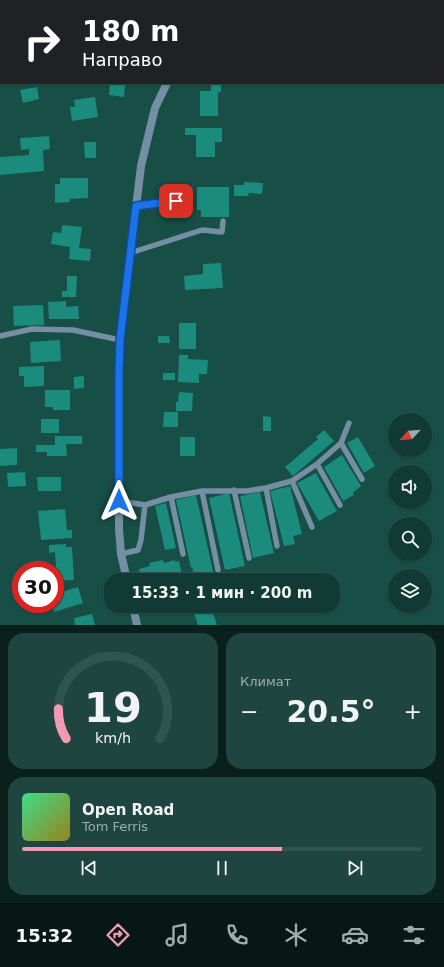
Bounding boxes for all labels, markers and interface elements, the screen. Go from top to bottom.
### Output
text: 180 m [82,15,179,48]
icon: right [16,16,68,68]
text: Направо [82,49,162,70]
pin [159,184,193,218]
icon: arrive [165,190,187,212]
north arrow [388,413,432,457]
map controls [388,413,432,613]
button: sound [388,465,432,509]
position arrow [98,480,140,522]
button: search [388,517,432,561]
speed limit sign: 30 [12,561,64,613]
button: layers [388,569,432,613]
text: 15:33 · 1 мин · 200 m [132,584,313,602]
text: Климат [240,674,291,689]
text: 19 [84,683,142,732]
text: 20.5° [286,694,376,729]
text: − [240,699,258,724]
text: + [404,699,422,724]
text: km/h [95,730,131,746]
text: Open Road [82,801,174,819]
text: Tom Ferris [82,819,148,834]
icon: previous [78,857,100,879]
icon: pause [211,857,233,879]
icon: next [344,857,366,879]
icon: directions [104,921,132,949]
icon: music [163,921,191,949]
icon: phone [223,921,251,949]
icon: climate [282,921,310,949]
icon: car [341,921,369,949]
icon: filters [400,921,428,949]
text: 15:32 [16,925,73,946]

